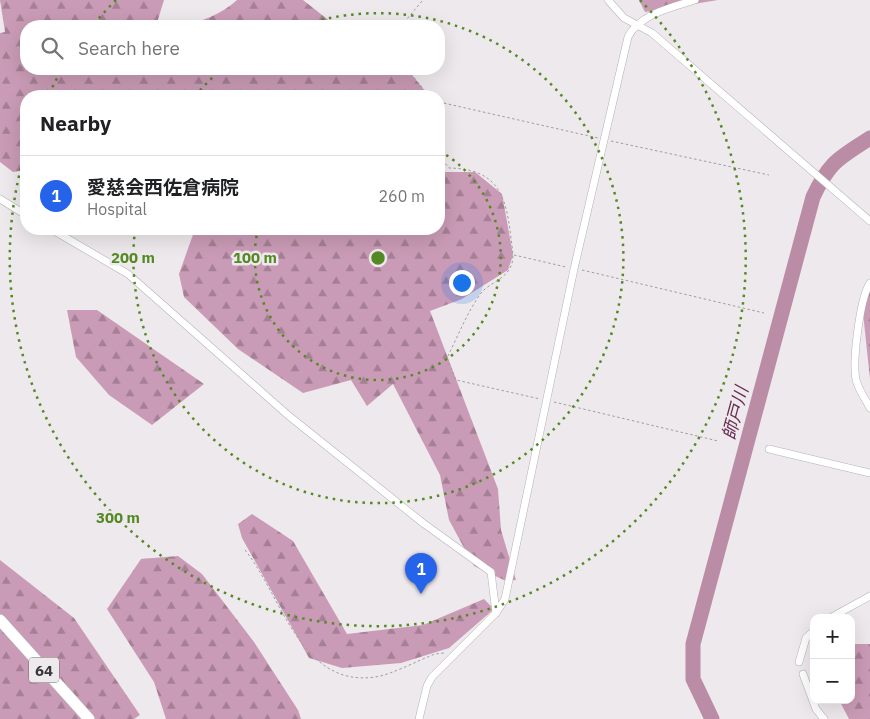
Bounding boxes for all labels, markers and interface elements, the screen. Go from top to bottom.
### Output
search box [20,20,445,75]
icon: search [38,34,66,62]
text: Search here [78,36,180,60]
text: Nearby [40,109,111,137]
text: 愛慈会西佐倉病院 [87,175,239,199]
text: 1 [51,186,61,206]
text: 260 m [378,186,425,206]
text: Hospital [87,199,147,219]
text: 200 m [111,248,155,267]
text: 100 m [233,248,277,267]
centre of rings [369,249,387,267]
your location [449,270,475,296]
water label: 師戸川 [717,382,754,442]
text: 300 m [96,508,140,527]
pin: 1 [405,553,437,594]
map controls [810,614,855,704]
button: + [810,614,855,659]
road number: 64 [29,658,59,682]
button: − [810,659,855,704]

